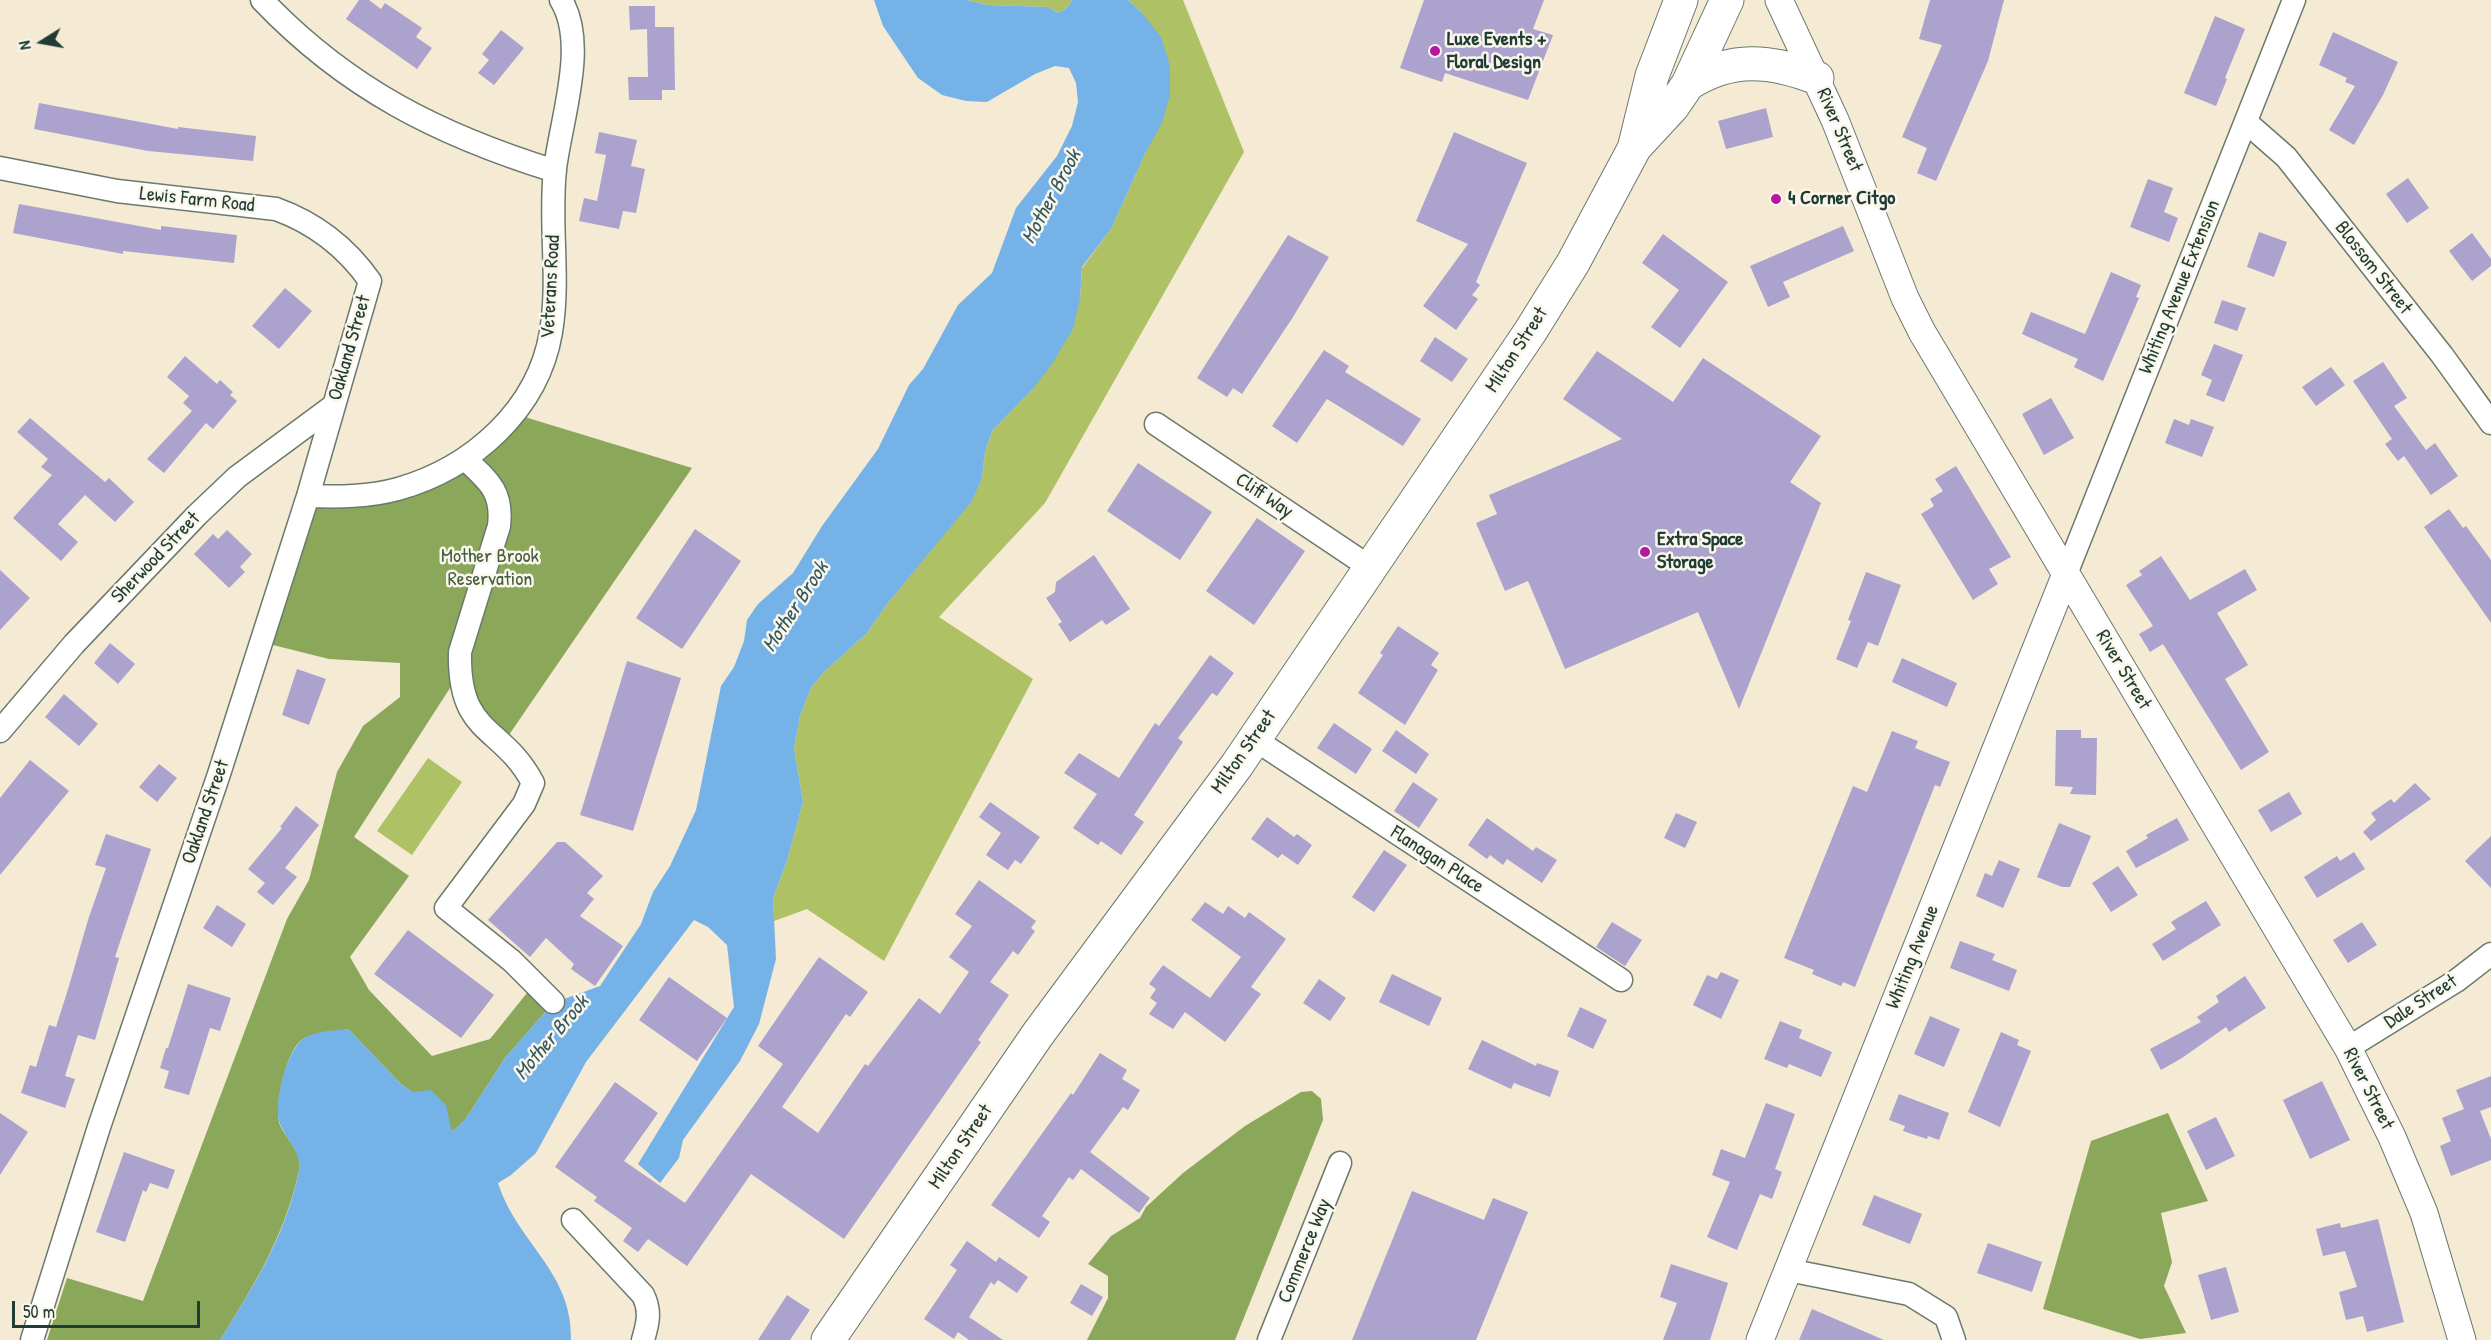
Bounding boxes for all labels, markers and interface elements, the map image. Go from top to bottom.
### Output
north arrow [12,12,72,72]
place label: Luxe Events + Floral Design [1447,28,1547,75]
text: N [13,39,36,52]
marker: Luxe Events + Floral Design [1428,44,1442,58]
street label: River Street [1811,85,1867,175]
water label: Mother Brook [1017,146,1087,248]
street label: Lewis Farm Road [138,182,256,218]
place label: 4 Corner Citgo [1788,187,1895,211]
marker: 4 Corner Citgo [1769,192,1783,206]
street label: Whiting Avenue Extension [2134,197,2226,377]
street label: Blossom Street [2329,217,2417,319]
street label: Veterans Road [536,235,566,339]
street label: Oakland Street [324,293,376,403]
street label: Milton Street [1481,303,1553,397]
street label: Cliff Way [1231,468,1297,524]
street label: Sherwood Street [107,507,205,609]
place label: Extra Space Storage [1657,528,1743,575]
park label: Mother Brook Reservation [441,545,539,592]
marker: Extra Space Storage [1638,545,1652,559]
water label: Mother Brook [757,557,835,657]
street label: River Street [2090,626,2156,714]
street label: Milton Street [1206,705,1282,799]
street label: Oakland Street [177,757,235,867]
street label: Flanagan Place [1386,821,1488,899]
street label: Whiting Avenue [1881,902,1945,1012]
street label: Dale Street [2380,970,2462,1034]
water label: Mother Brook [509,991,595,1085]
street label: River Street [2337,1044,2399,1134]
street label: Milton Street [924,1100,998,1194]
street label: Commerce Way [1273,1195,1337,1307]
scale bar [15,1289,202,1327]
text: 50 m [23,1299,55,1324]

